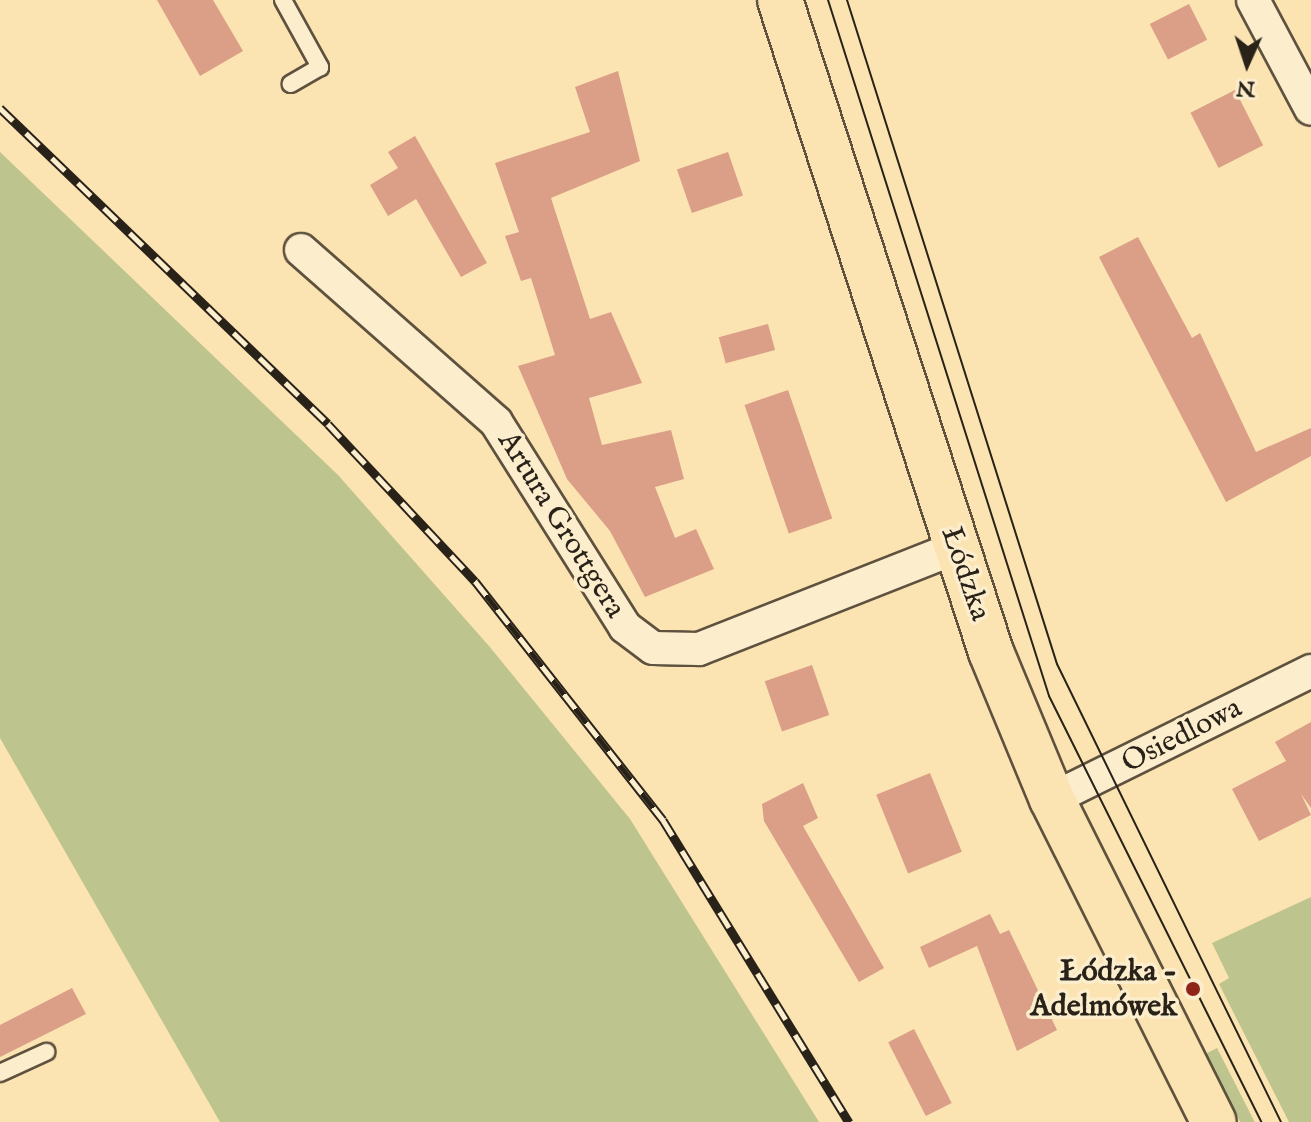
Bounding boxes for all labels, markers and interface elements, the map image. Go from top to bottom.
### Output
north arrow [1207,24,1287,104]
text: N [1236,73,1256,102]
street label: Artura Grottgera [489,425,633,625]
street label: Łódzka [932,522,998,626]
street label: Osiedlowa [1116,691,1248,781]
place label: Łódzka - Adelmówek [1030,954,1177,1024]
marker: Łódzka - Adelmówek [1184,980,1202,998]

